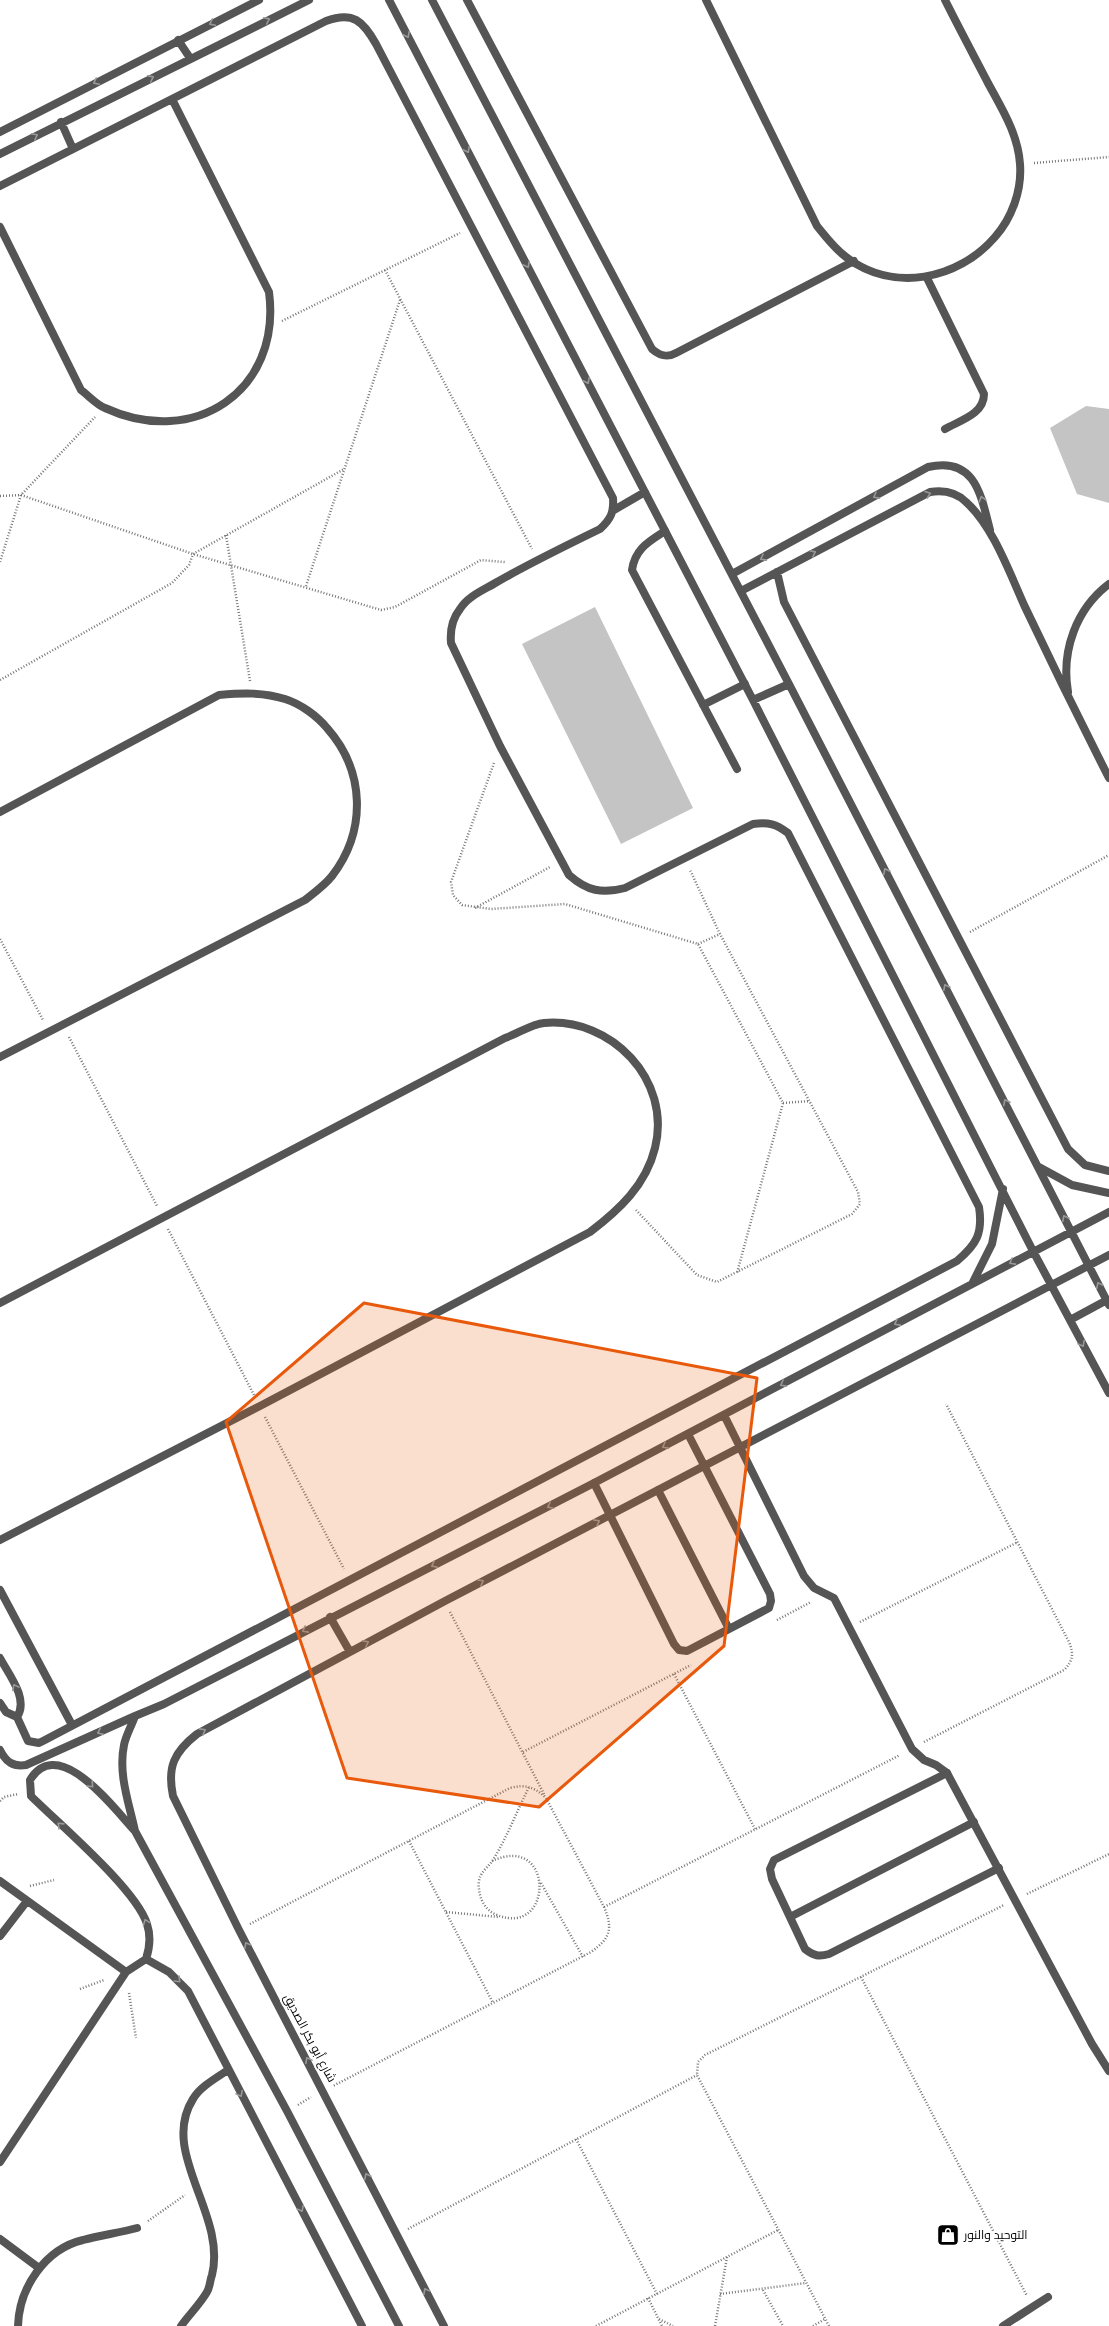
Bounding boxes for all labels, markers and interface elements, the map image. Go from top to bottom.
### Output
one-way arrow [263,17,271,25]
one-way arrow [208,18,216,26]
one-way arrow [402,30,410,38]
one-way arrow [146,75,154,82]
one-way arrow [93,78,100,85]
one-way arrow [30,133,38,141]
one-way arrow [462,146,470,153]
one-way arrow [522,261,530,269]
one-way arrow [582,377,590,384]
one-way arrow [925,490,932,499]
one-way arrow [873,491,881,498]
one-way arrow [978,496,987,503]
one-way arrow [808,550,816,558]
one-way arrow [759,553,767,561]
one-way arrow [884,868,891,875]
one-way arrow [943,984,951,991]
one-way arrow [1003,1099,1010,1107]
one-way arrow [1062,1215,1070,1222]
one-way arrow [1009,1258,1017,1265]
one-way arrow [1096,1282,1104,1289]
one-way arrow [894,1318,902,1325]
one-way arrow [1078,1339,1085,1347]
one-way arrow [780,1379,787,1387]
one-way arrow [662,1441,669,1449]
one-way arrow [546,1501,554,1509]
one-way arrow [592,1519,600,1527]
one-way arrow [430,1560,438,1567]
one-way arrow [477,1579,485,1587]
one-way arrow [302,1625,310,1633]
one-way arrow [362,1640,370,1648]
one-way arrow [13,1684,20,1691]
one-way arrow [97,1727,104,1735]
one-way arrow [199,1729,206,1736]
one-way arrow [86,1780,94,1788]
one-way arrow [57,1822,65,1830]
one-way arrow [142,1918,150,1925]
one-way arrow [244,1942,252,1949]
one-way arrow [173,1975,181,1983]
street label: شارع أبو بكر الصديق [280,1991,341,2085]
one-way arrow [305,2057,312,2064]
one-way arrow [235,2090,243,2097]
one-way arrow [364,2173,372,2180]
one-way arrow [296,2205,303,2212]
shop icon: التوحيد والنور [935,2222,961,2248]
place label: التوحيد والنور [963,2226,1027,2243]
one-way arrow [424,2288,431,2296]

